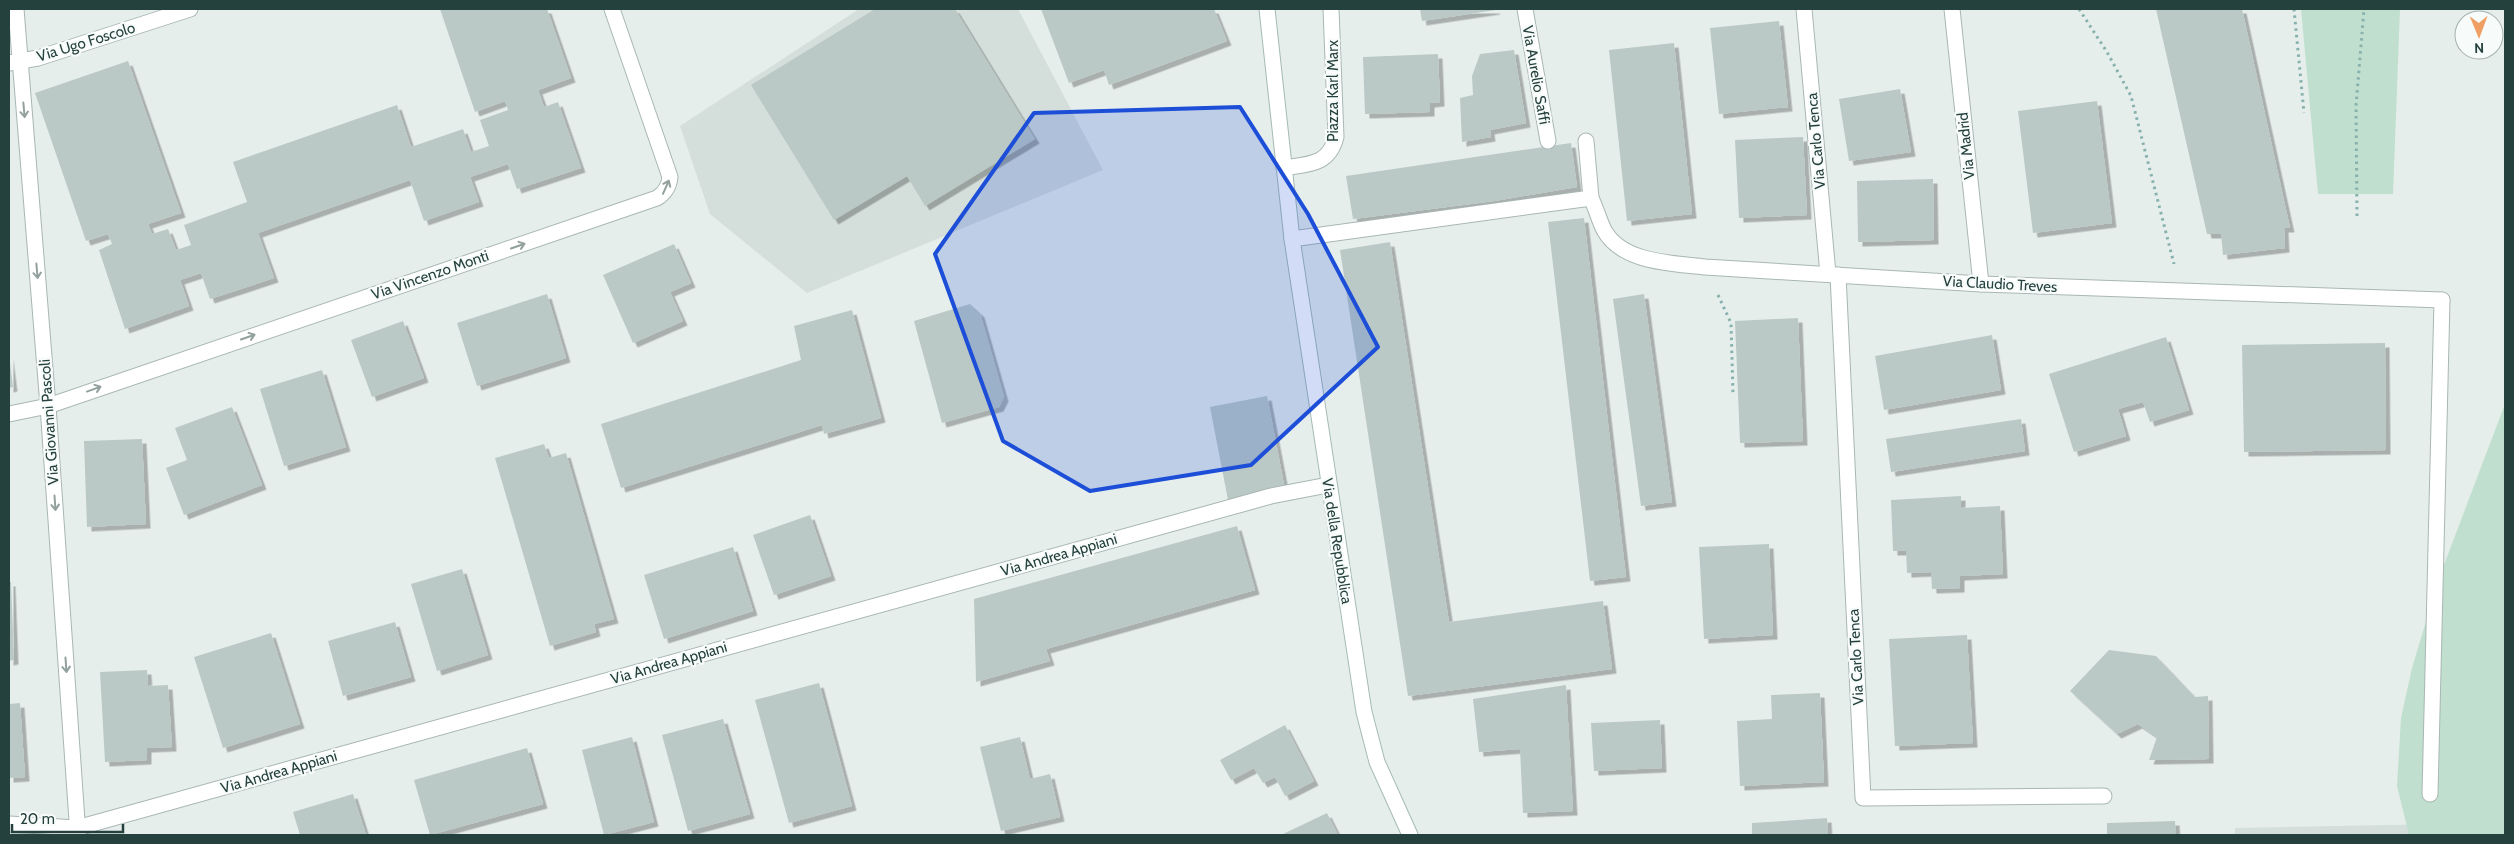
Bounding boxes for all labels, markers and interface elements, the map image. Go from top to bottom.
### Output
north arrow [2454,10,2504,60]
street label: Via Ugo Foscolo [35,19,137,65]
street label: Via Aurelio Saffi [1518,24,1554,126]
text: N [2474,39,2484,57]
street label: Piazza Karl Marx [1324,40,1342,142]
street label: Via Carlo Tenca [1803,91,1829,190]
one-way arrow [19,101,28,117]
street label: Via Madrid [1954,112,1978,180]
one-way arrow [661,180,671,195]
one-way arrow [509,240,525,250]
street label: Via Vincenzo Monti [369,246,491,304]
one-way arrow [32,263,42,279]
street label: Via Claudio Treves [1942,272,2058,296]
one-way arrow [239,332,255,341]
street label: Via Giovanni Pascoli [36,358,62,486]
one-way arrow [86,384,102,394]
street label: Via della Repubblica [1318,477,1356,606]
one-way arrow [50,495,59,511]
street label: Via Andrea Appiani [999,530,1119,580]
street label: Via Carlo Tenca [1844,607,1868,706]
street label: Via Andrea Appiani [609,638,729,688]
one-way arrow [61,657,70,673]
street label: Via Andrea Appiani [219,747,339,797]
scale bar [12,802,124,834]
text: 20 m [20,810,55,828]

